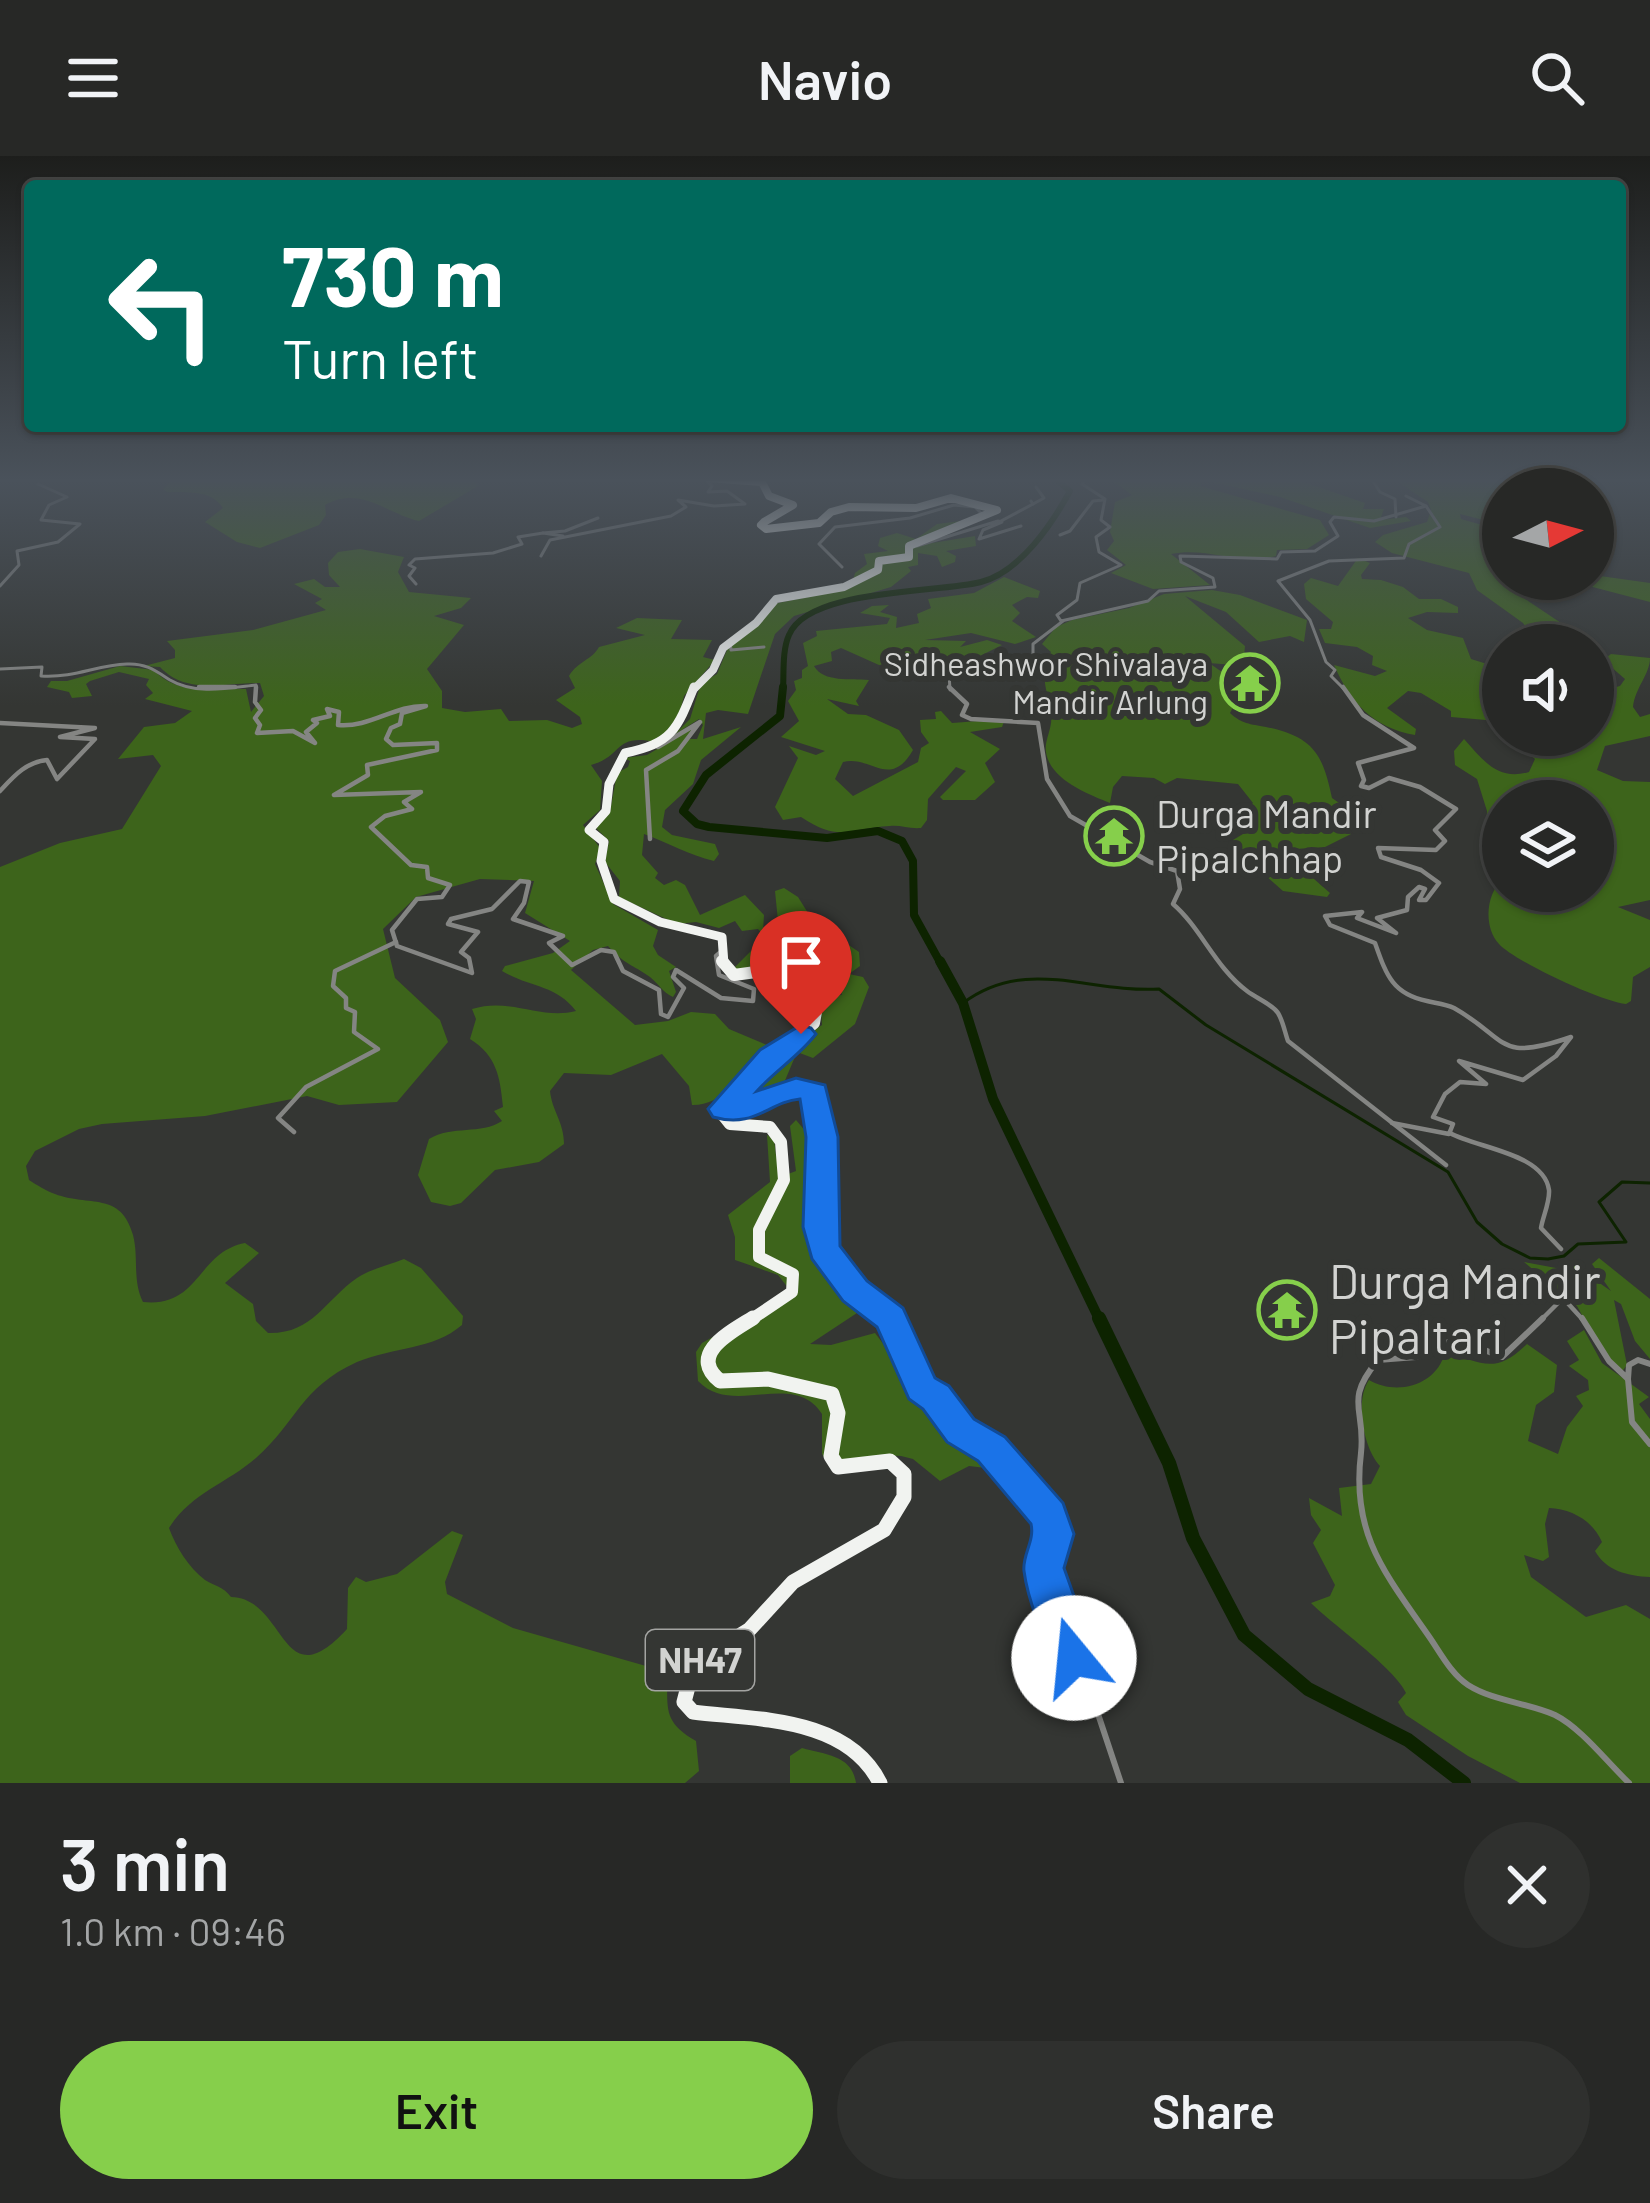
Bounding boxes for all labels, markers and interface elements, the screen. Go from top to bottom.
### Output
icon: menu [60,45,126,111]
icon: search [1524,45,1590,111]
text: Navio [758,46,892,111]
text: 730 m [282,223,504,324]
icon: left [84,228,240,384]
text: Turn left [282,325,479,390]
north arrow [1482,468,1614,600]
map controls [1482,468,1614,912]
button: sound [1482,624,1614,756]
place label: Sidheashwor Shivalaya Mandir Arlung [884,643,1208,721]
temple icon: Sidheashwor Shivalaya Mandir Arlung [1219,652,1281,714]
button: layers [1482,780,1614,912]
place label: Durga Mandir Pipalchhap [1156,789,1377,881]
temple icon: Durga Mandir Pipalchhap [1083,805,1145,867]
pin [750,911,852,1034]
icon: arrive [768,929,834,995]
place label: Durga Mandir Pipaltari [1329,1251,1601,1364]
temple icon: Durga Mandir Pipaltari [1256,1279,1318,1341]
position arrow [1011,1595,1137,1721]
road number: NH47 [646,1630,754,1690]
text: 3 min [60,1819,230,1905]
button: close [1464,1822,1590,1948]
text: 1.0 km · 09:46 [60,1907,286,1954]
button: Exit [60,2041,813,2179]
button: Share [837,2041,1590,2179]

